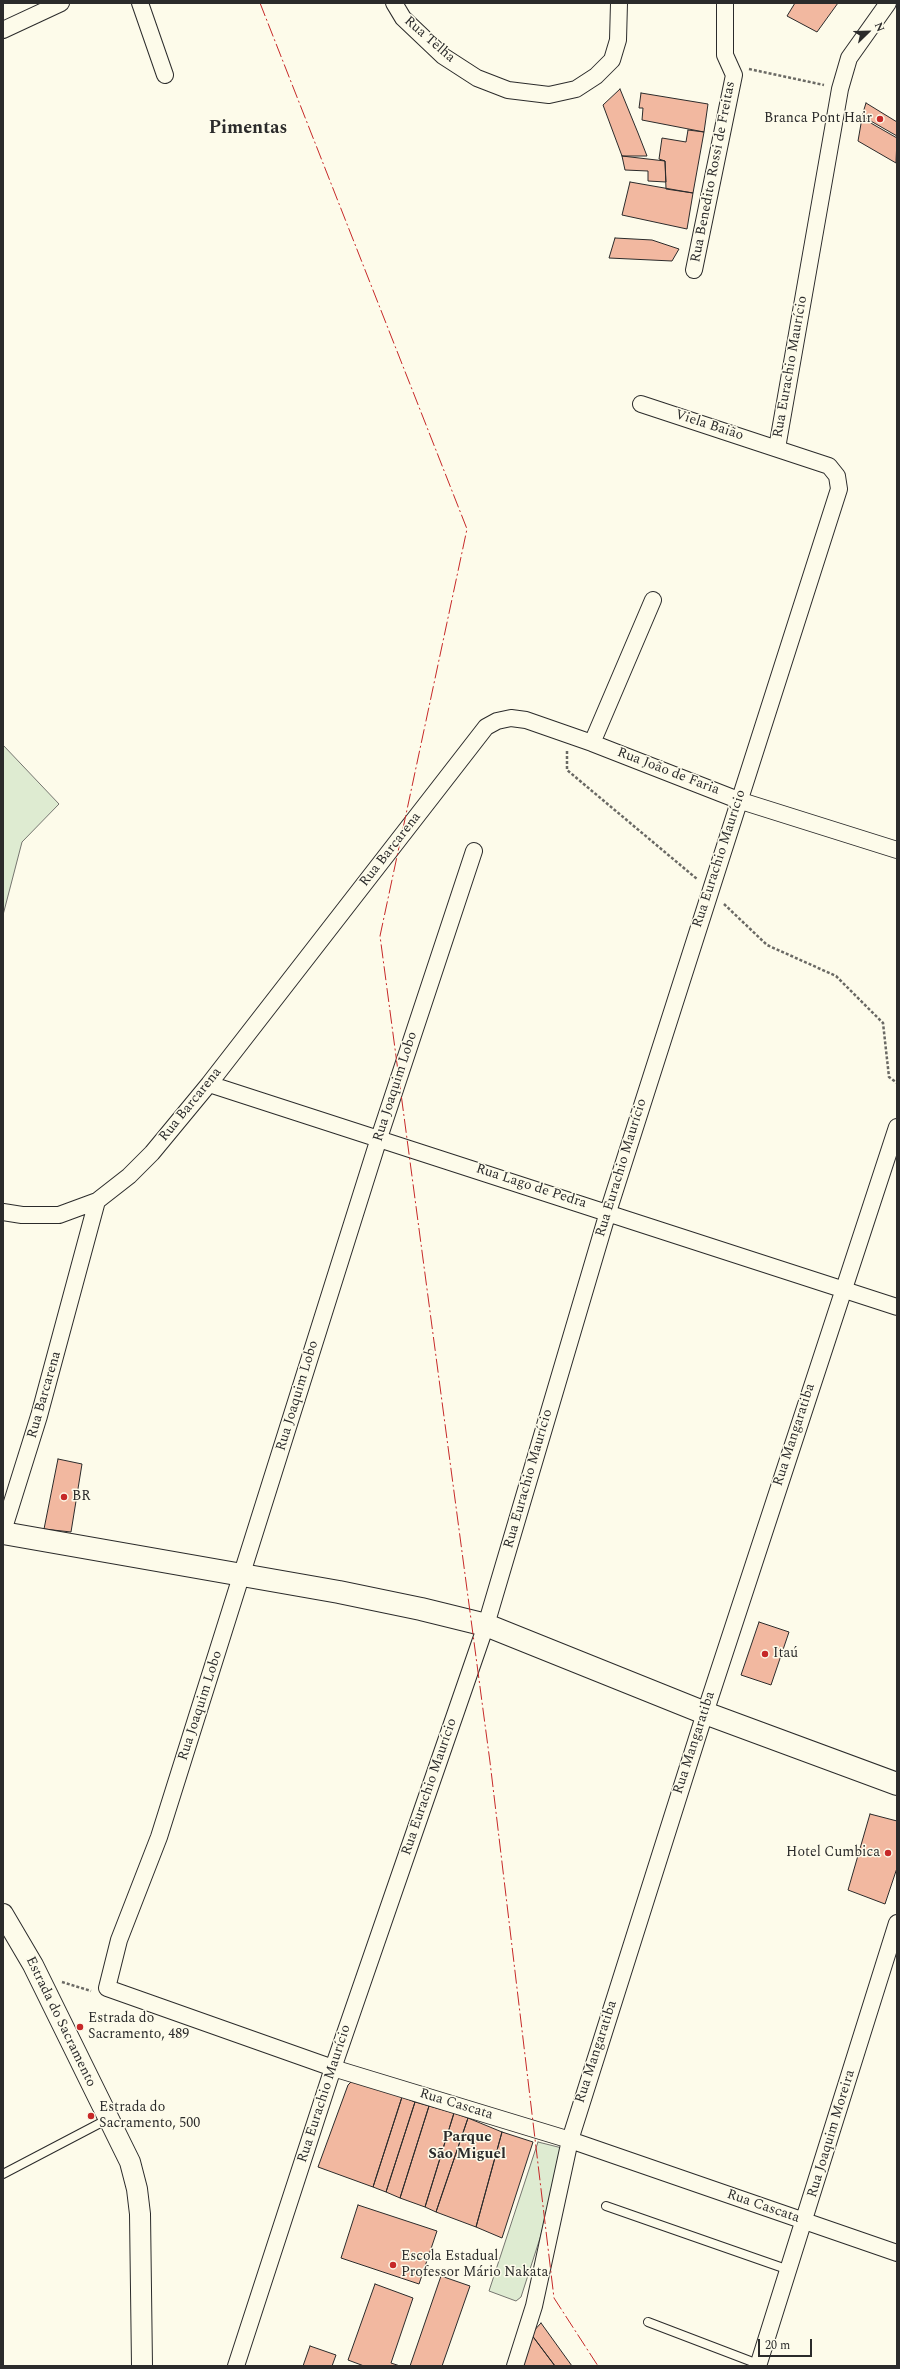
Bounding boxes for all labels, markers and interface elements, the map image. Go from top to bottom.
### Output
north arrow [848,12,888,52]
street label: Rua Telha [400,13,458,67]
text: N [870,20,889,35]
street label: Rua Benedito Rossi de Freitas [688,80,740,264]
place label: Branca Pont Hair [764,111,872,127]
marker: Branca Pont Hair [875,114,885,124]
district label: Pimentas [209,118,287,140]
street label: Rua Eurachio Maurício [770,295,812,439]
street label: Viela Baião [673,407,745,445]
street label: Rua João de Faria [614,745,722,799]
street label: Rua Eurachio Maurício [690,788,750,930]
street label: Rua Barcarena [357,809,425,891]
street label: Rua Joaquim Lobo [370,1030,422,1144]
street label: Rua Barcarena [156,1065,226,1145]
street label: Rua Eurachio Maurício [593,1097,651,1239]
street label: Rua Lago de Pedra [473,1161,589,1213]
street label: Rua Joaquim Lobo [273,1339,323,1453]
street label: Rua Barcarena [25,1349,65,1441]
street label: Rua Mangaratiba [771,1382,819,1488]
street label: Rua Eurachio Maurício [501,1408,557,1550]
place label: BR [72,1489,90,1505]
marker: BR [59,1492,69,1502]
place label: Itaú [773,1646,798,1662]
street label: Rua Joaquim Lobo [175,1649,227,1763]
marker: Itaú [760,1649,770,1659]
street label: Rua Mangaratiba [671,1690,719,1796]
street label: Rua Eurachio Maurício [399,1716,461,1858]
place label: Hotel Cumbica [786,1845,880,1861]
marker: Hotel Cumbica [883,1848,893,1858]
street label: Estrada do Sacramento [21,1954,99,2090]
street label: Rua Mangaratiba [573,1999,621,2105]
place label: Estrada do Sacramento, 489 [88,2011,189,2044]
marker: Estrada do Sacramento, 489 [75,2022,85,2032]
street label: Rua Eurachio Maurício [295,2023,355,2165]
street label: Rua Joaquim Moreira [805,2068,859,2200]
street label: Rua Cascata [417,2086,495,2124]
place label: Estrada do Sacramento, 500 [99,2100,200,2132]
marker: Estrada do Sacramento, 500 [86,2111,96,2121]
district label: Parque São Miguel [428,2129,506,2164]
street label: Rua Cascata [724,2187,802,2227]
place label: Escola Estadual Professor Mário Nakata [401,2249,548,2282]
marker: Escola Estadual Professor Mário Nakata [388,2260,398,2270]
scale bar [760,2331,814,2357]
text: 20 m [765,2336,790,2355]

